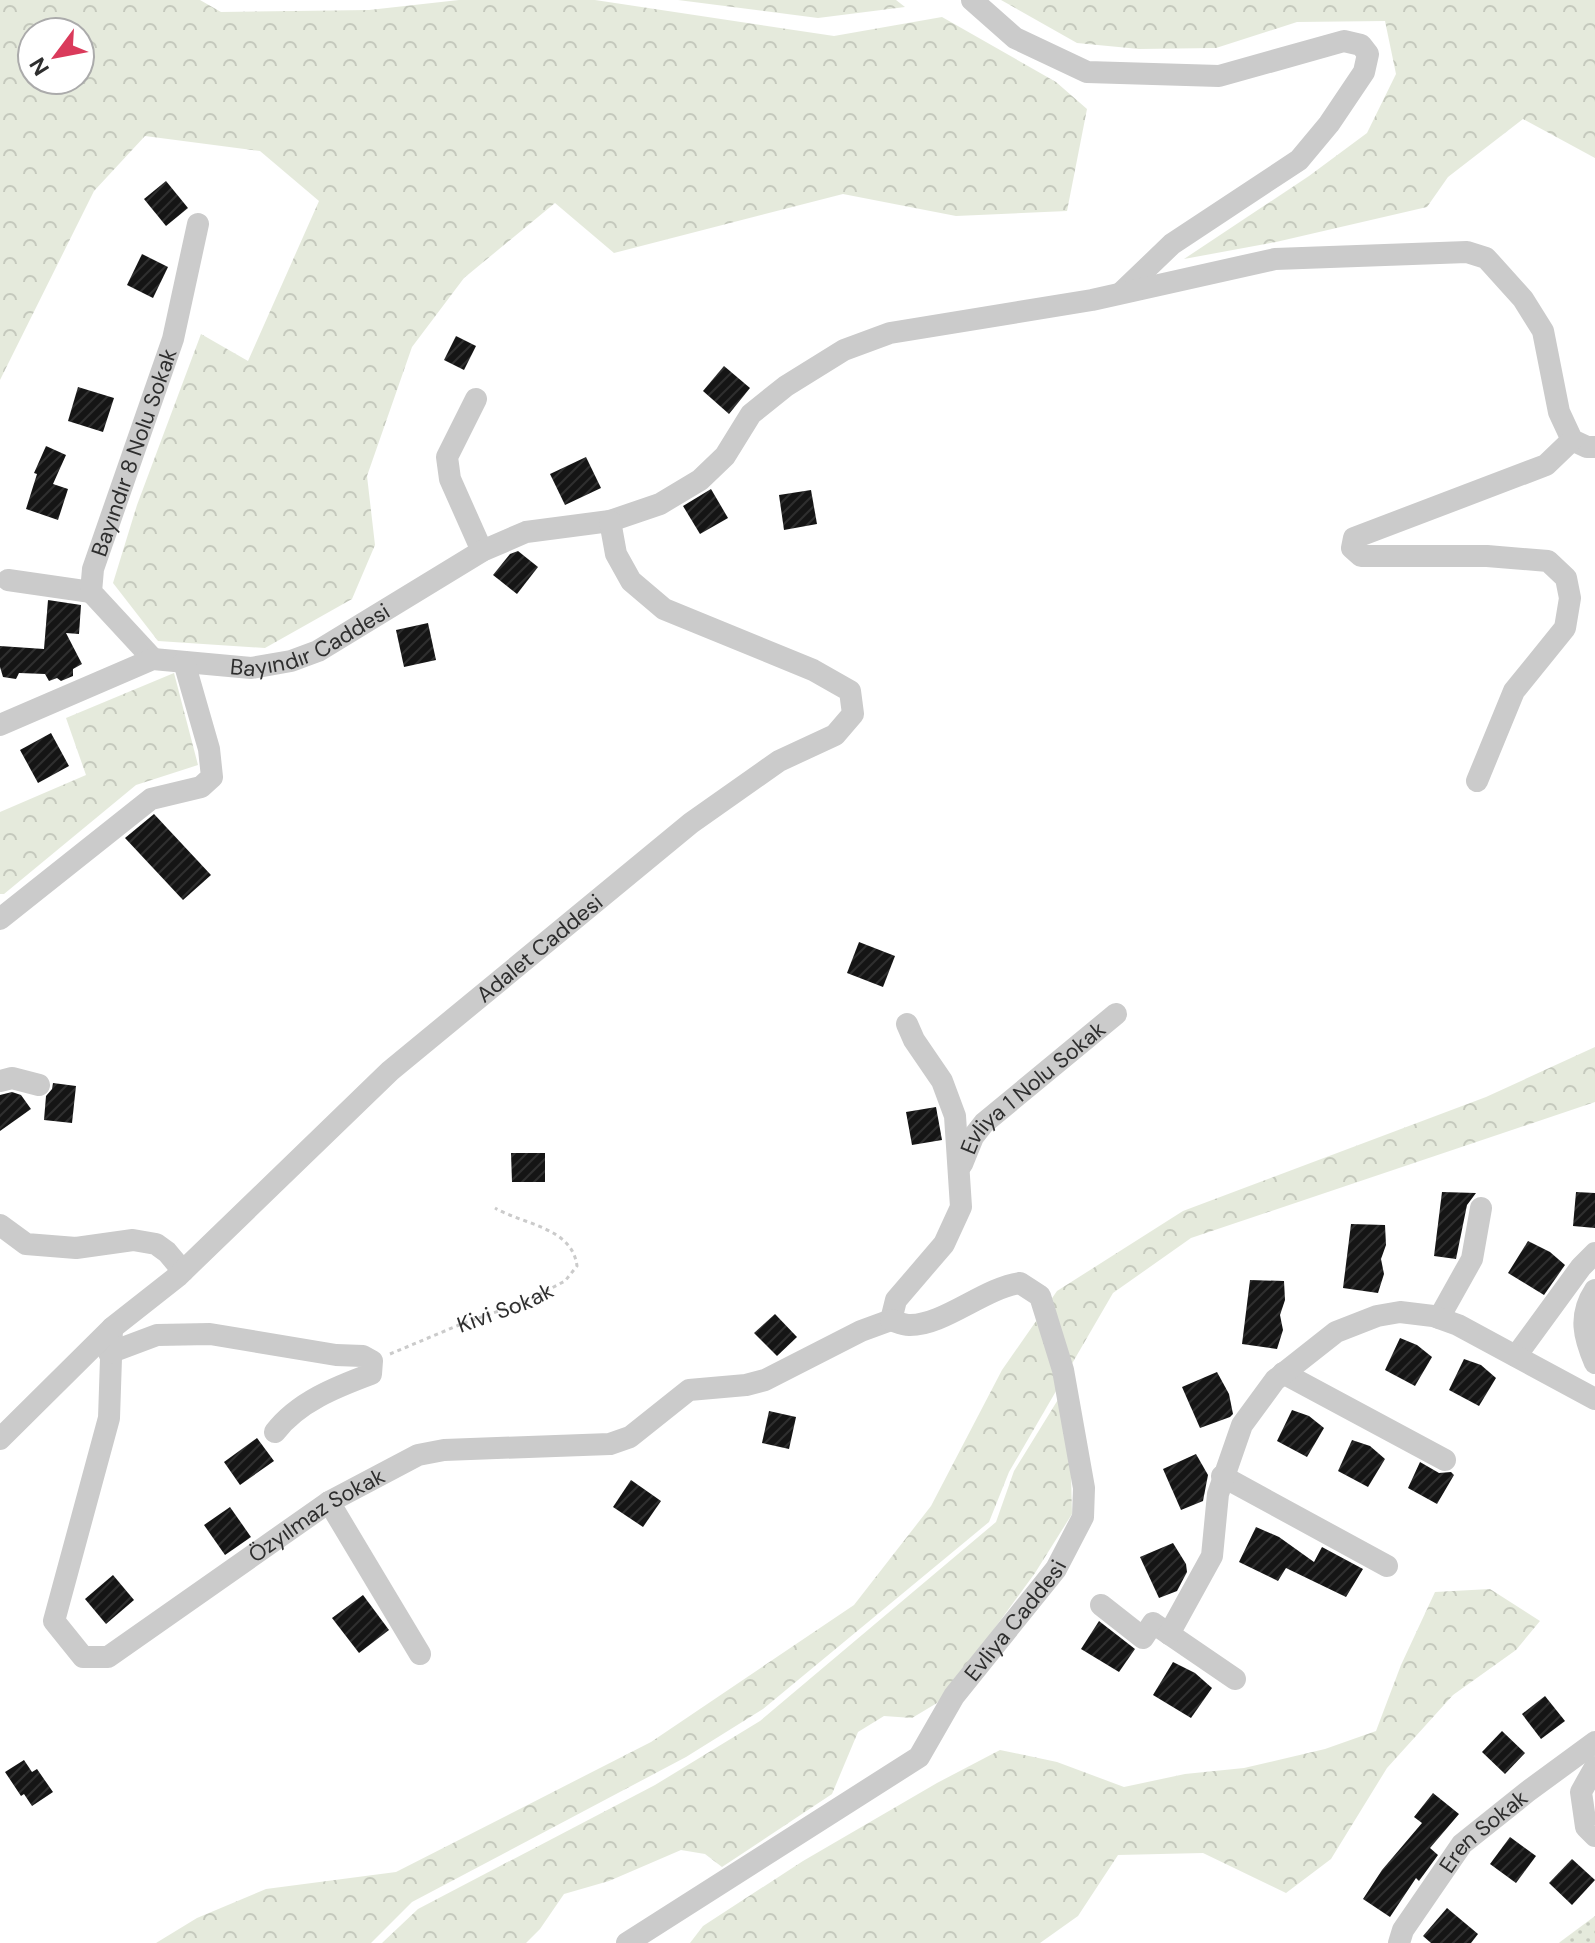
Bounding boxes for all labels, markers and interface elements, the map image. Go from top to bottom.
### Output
north arrow [16,16,96,96]
text: N [23,52,56,81]
street label: Bayındır 8 Nolu Sokak [84,344,183,560]
street label: Bayındır Caddesi [229,596,395,683]
street label: Adalet Caddesi [470,887,608,1009]
street label: Evliya 1 Nolu Sokak [953,1014,1111,1158]
street label: Kivi Sokak [453,1275,558,1339]
street label: Özyılmaz Sokak [242,1461,389,1569]
street label: Evliya Caddesi [957,1555,1073,1687]
street label: Eren Sokak [1432,1783,1533,1878]

